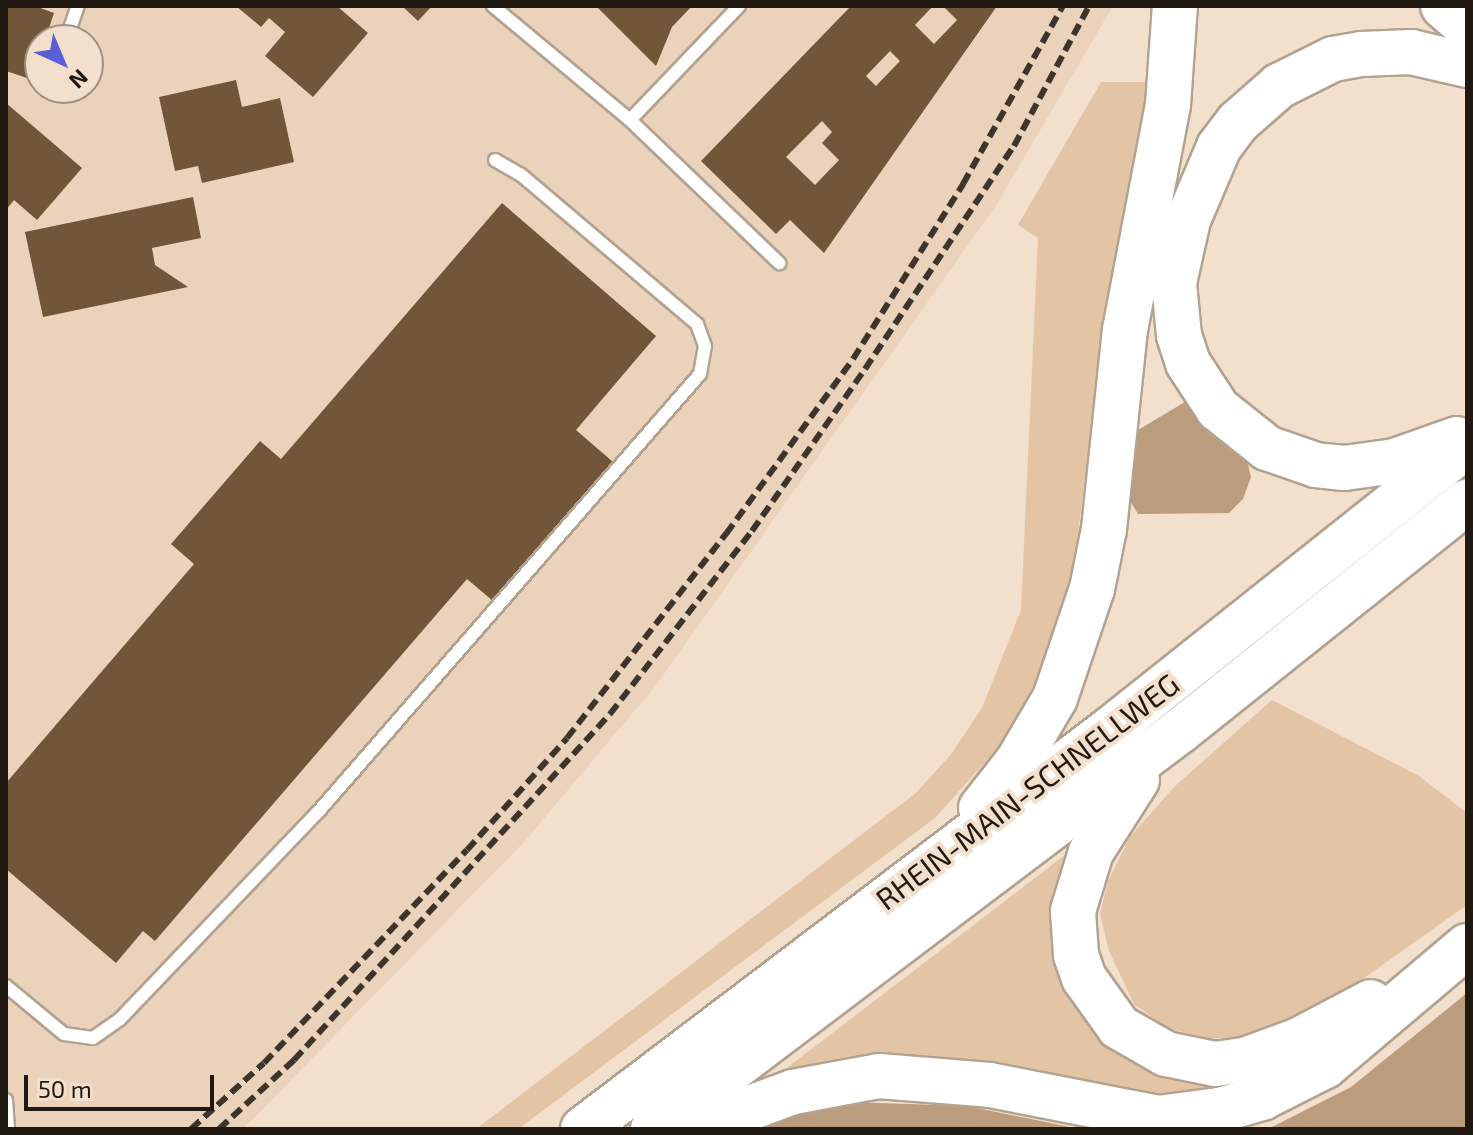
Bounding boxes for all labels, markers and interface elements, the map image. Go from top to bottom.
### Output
north arrow [24,24,104,104]
text: N [65,65,94,95]
street label: RHEIN-MAIN-SCHNELLWEG [868,665,1186,917]
scale bar [28,1059,218,1109]
text: 50 m [38,1074,92,1103]

